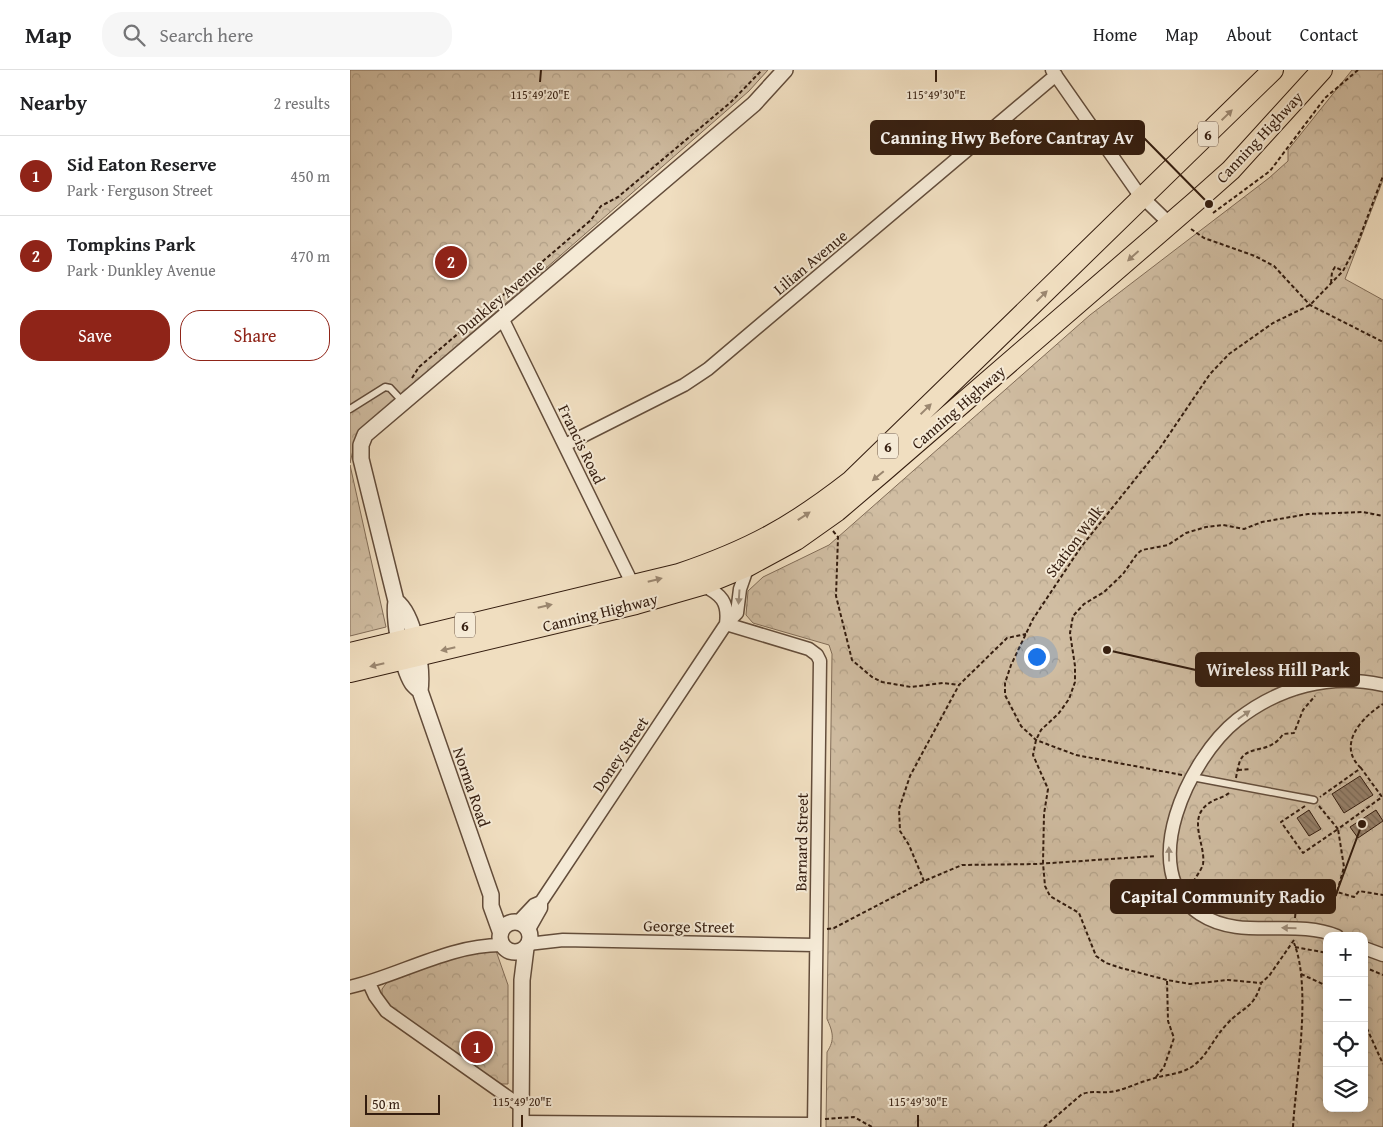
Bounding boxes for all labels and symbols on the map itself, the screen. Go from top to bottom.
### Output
text: 115°49'20"E [510,86,570,103]
text: 115°49'30"E [906,86,966,103]
street label: Canning Highway [1210,86,1308,188]
one-way arrow [1221,109,1233,121]
callout: Canning Hwy Before Cantray Av [871,121,1144,154]
road number: 6 [1198,122,1218,146]
text: Canning Hwy Before Cantray Av [881,124,1134,151]
street label: Lilian Avenue [768,224,852,300]
pin: 2 [435,243,467,281]
one-way arrow [1128,250,1140,262]
street label: Dunkley Avenue [451,253,549,341]
one-way arrow [1036,290,1048,302]
street label: Canning Highway [906,359,1010,455]
street label: Francis Road [552,400,612,488]
one-way arrow [919,403,931,415]
road number: 6 [878,434,898,458]
one-way arrow [871,471,884,482]
street label: Station Walk [1039,499,1110,582]
one-way arrow [797,511,811,521]
one-way arrow [648,575,663,583]
street label: Canning Highway [540,586,660,638]
one-way arrow [735,589,743,605]
one-way arrow [537,602,552,610]
road number: 6 [455,612,475,638]
your location [1024,644,1050,670]
one-way arrow [440,645,455,653]
callout: Wireless Hill Park [1196,653,1359,686]
text: Wireless Hill Park [1207,656,1350,683]
one-way arrow [370,661,385,669]
one-way arrow [1237,710,1251,720]
street label: Doney Street [586,711,654,797]
street label: Norma Road [447,744,497,831]
street label: Barnard Street [788,792,814,892]
one-way arrow [1165,846,1173,862]
callout: Capital Community Radio [1111,880,1335,913]
text: Capital Community Radio [1121,883,1325,910]
street label: George Street [643,913,735,939]
one-way arrow [1281,924,1297,932]
pin: 1 [461,1028,493,1066]
scale bar [365,1092,440,1115]
text: 115°49'20"E [492,1093,552,1110]
text: 115°49'30"E [888,1093,948,1110]

